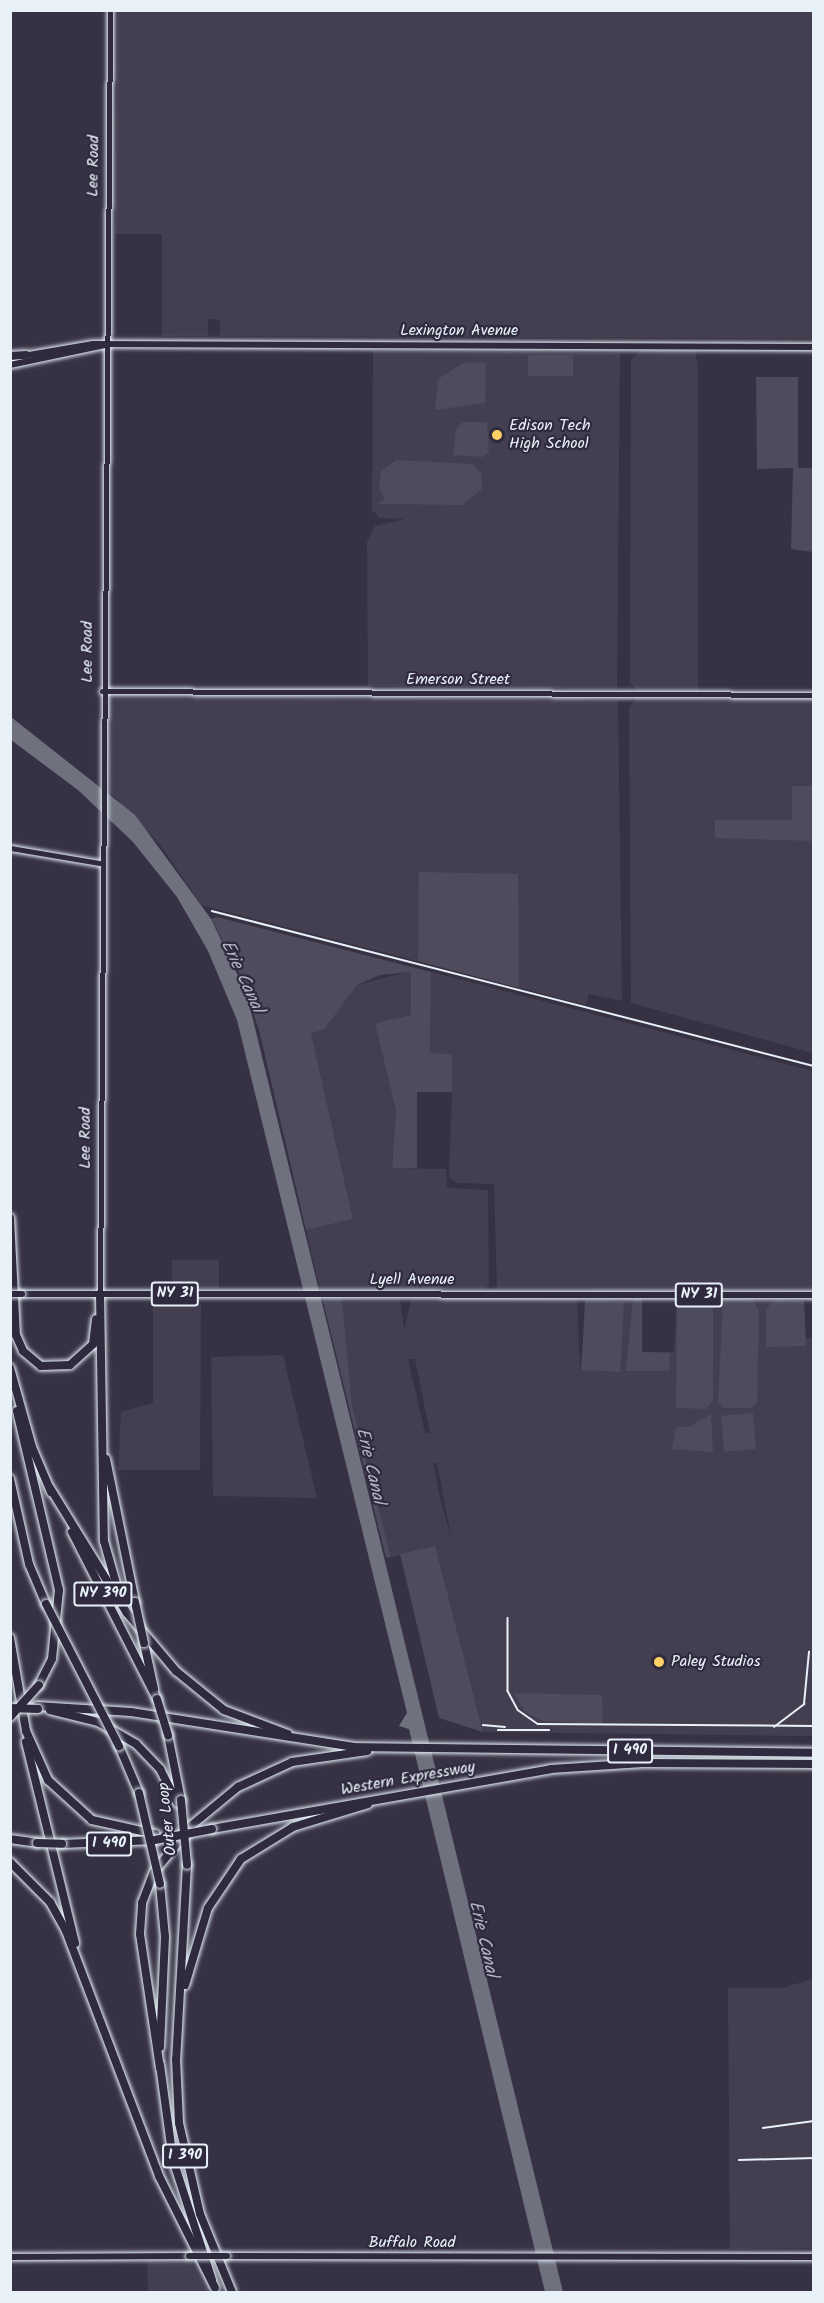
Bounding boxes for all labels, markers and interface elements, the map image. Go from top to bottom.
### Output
street label: Lee Road [84,135,104,197]
street label: Lexington Avenue [400,321,518,341]
place label: Edison Tech High School [509,416,591,454]
marker: Edison Tech High School [490,428,504,442]
street label: Lee Road [78,621,98,683]
street label: Emerson Street [406,670,510,690]
water label: Erie Canal [215,937,267,1017]
street label: Lee Road [76,1107,96,1169]
street label: Lyell Avenue [370,1270,454,1290]
road number: NY 31 [150,1282,201,1306]
road number: NY 31 [674,1283,724,1307]
water label: Erie Canal [350,1426,388,1506]
road number: NY 390 [73,1582,133,1606]
place label: Paley Studios [671,1652,760,1672]
marker: Paley Studios [652,1655,666,1669]
road number: I 490 [606,1739,654,1763]
street label: Western Expressway [339,1758,477,1800]
street label: Outer Loop [155,1781,181,1857]
road number: I 490 [85,1832,133,1856]
water label: Erie Canal [463,1899,501,1979]
road number: I 390 [161,2144,209,2168]
street label: Buffalo Road [368,2233,456,2253]

